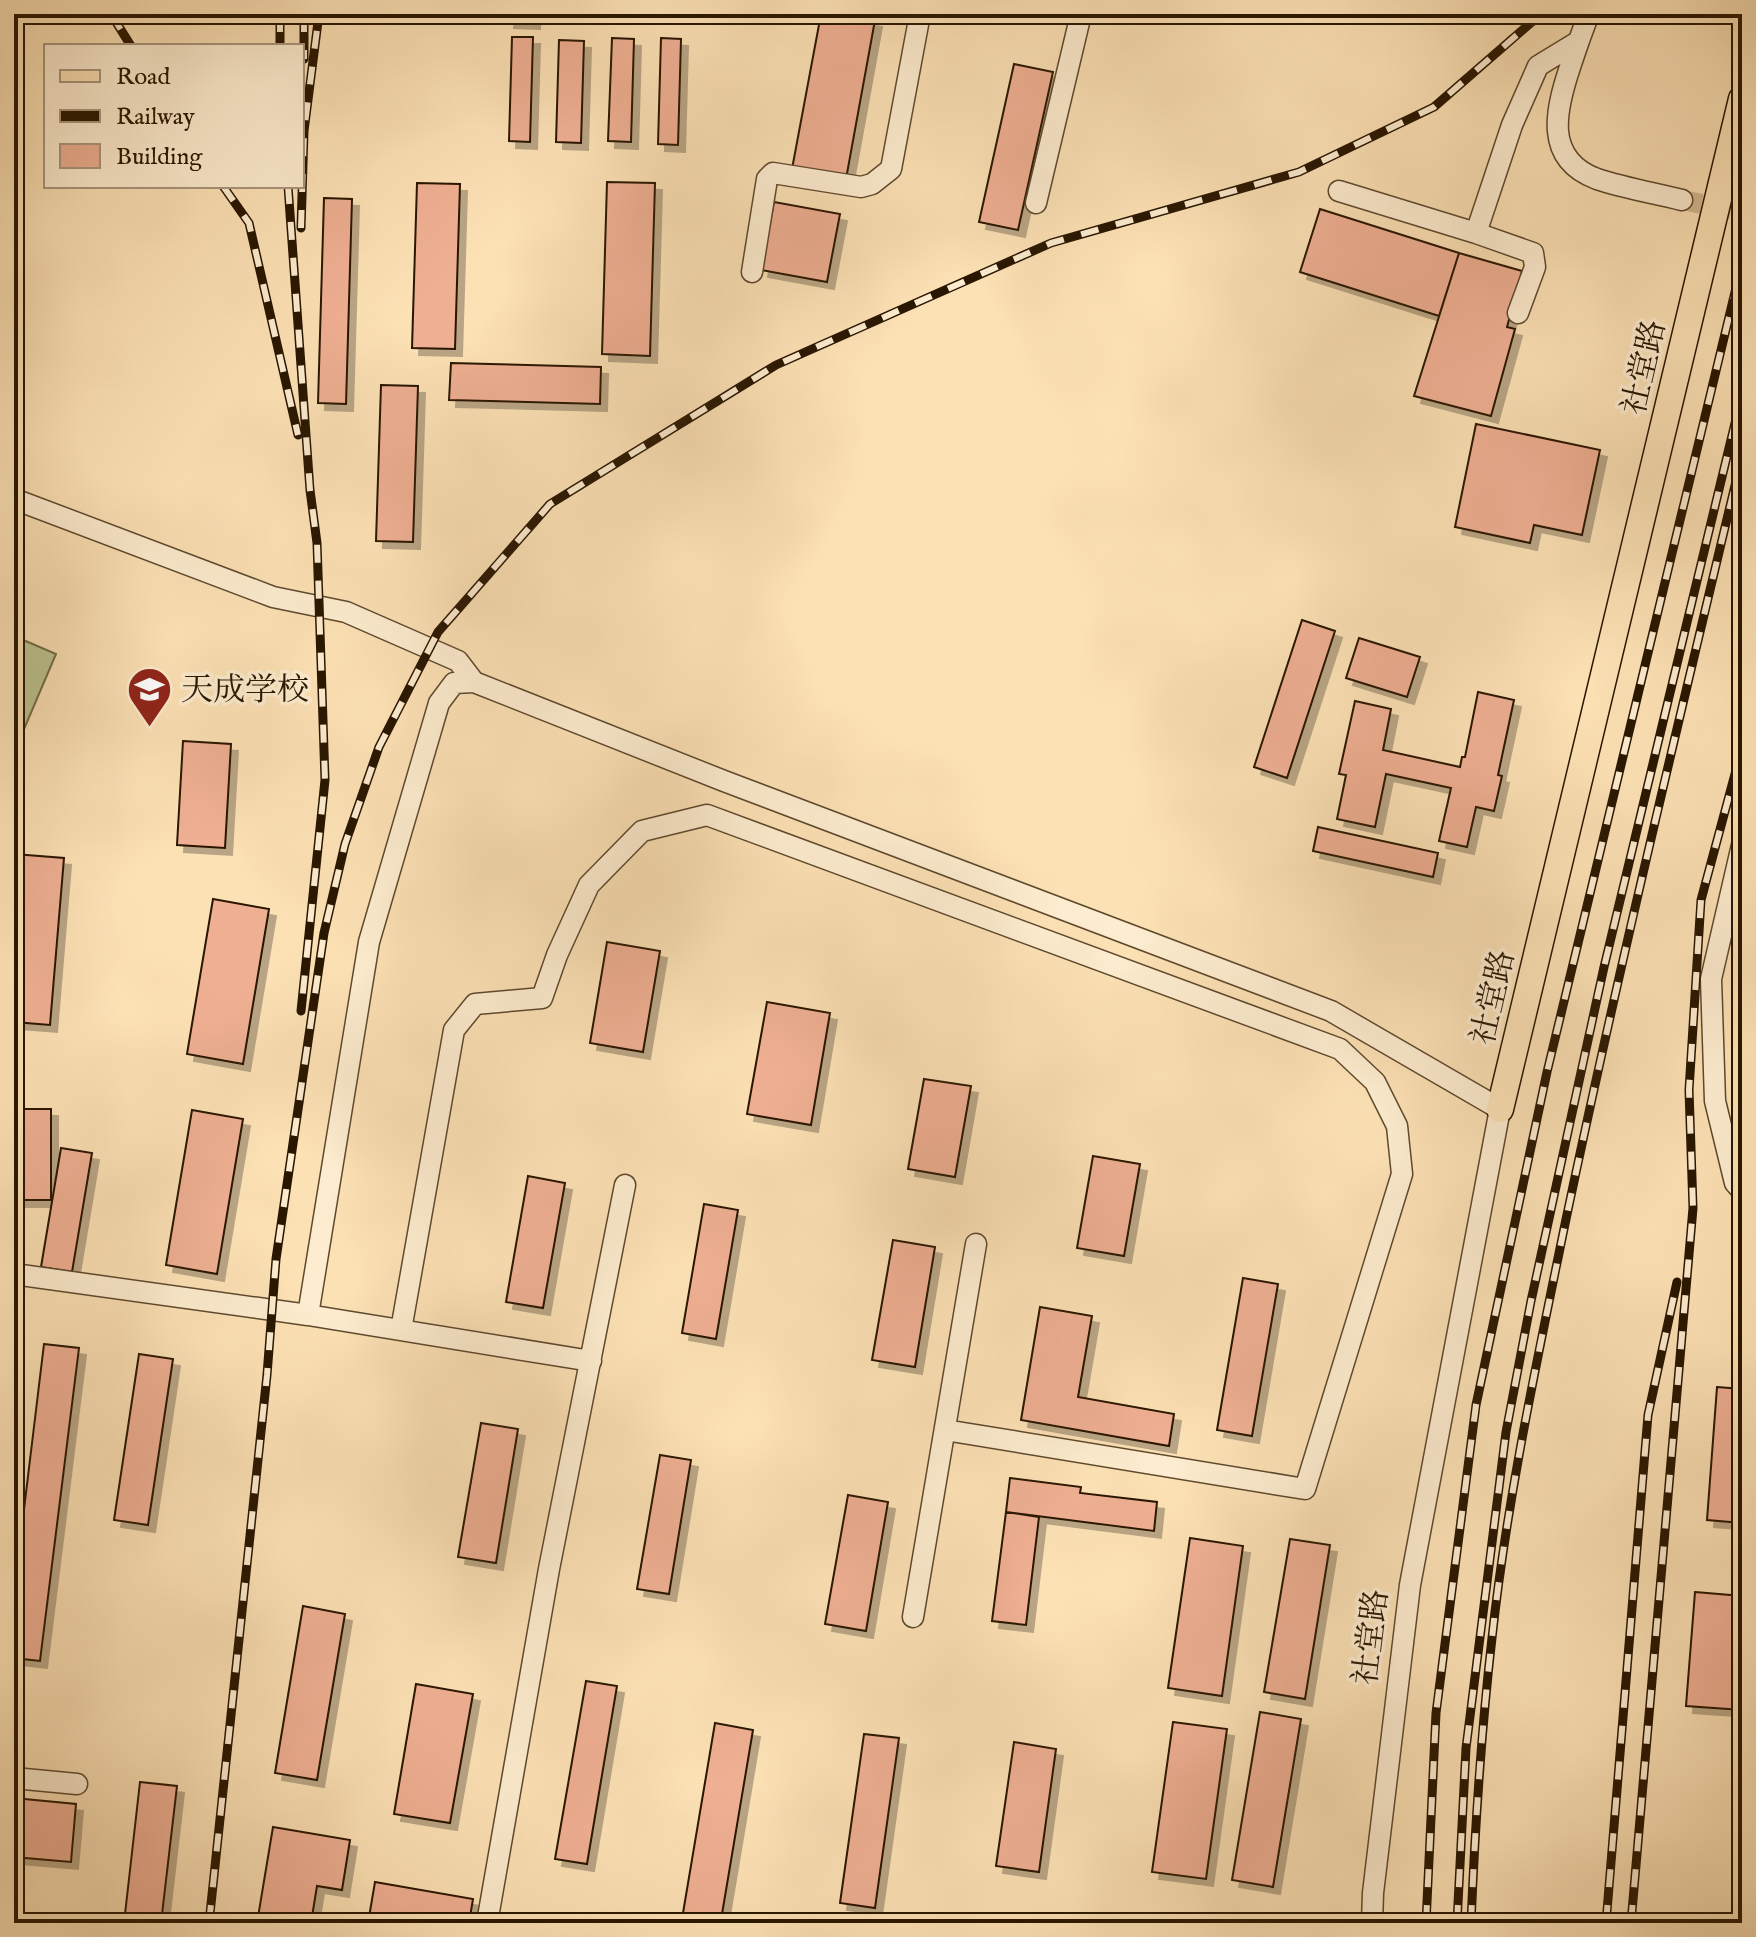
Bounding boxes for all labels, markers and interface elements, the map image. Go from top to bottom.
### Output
legend [44,44,304,188]
text: Road [116,62,170,93]
text: Railway [116,102,195,133]
text: Building [116,142,203,173]
street label: 社堂路 [1615,316,1676,419]
school or university icon: 天成学校 [126,665,174,728]
place label: 天成学校 [181,671,309,712]
street label: 社堂路 [1464,946,1525,1049]
street label: 社堂路 [1346,1587,1399,1687]

